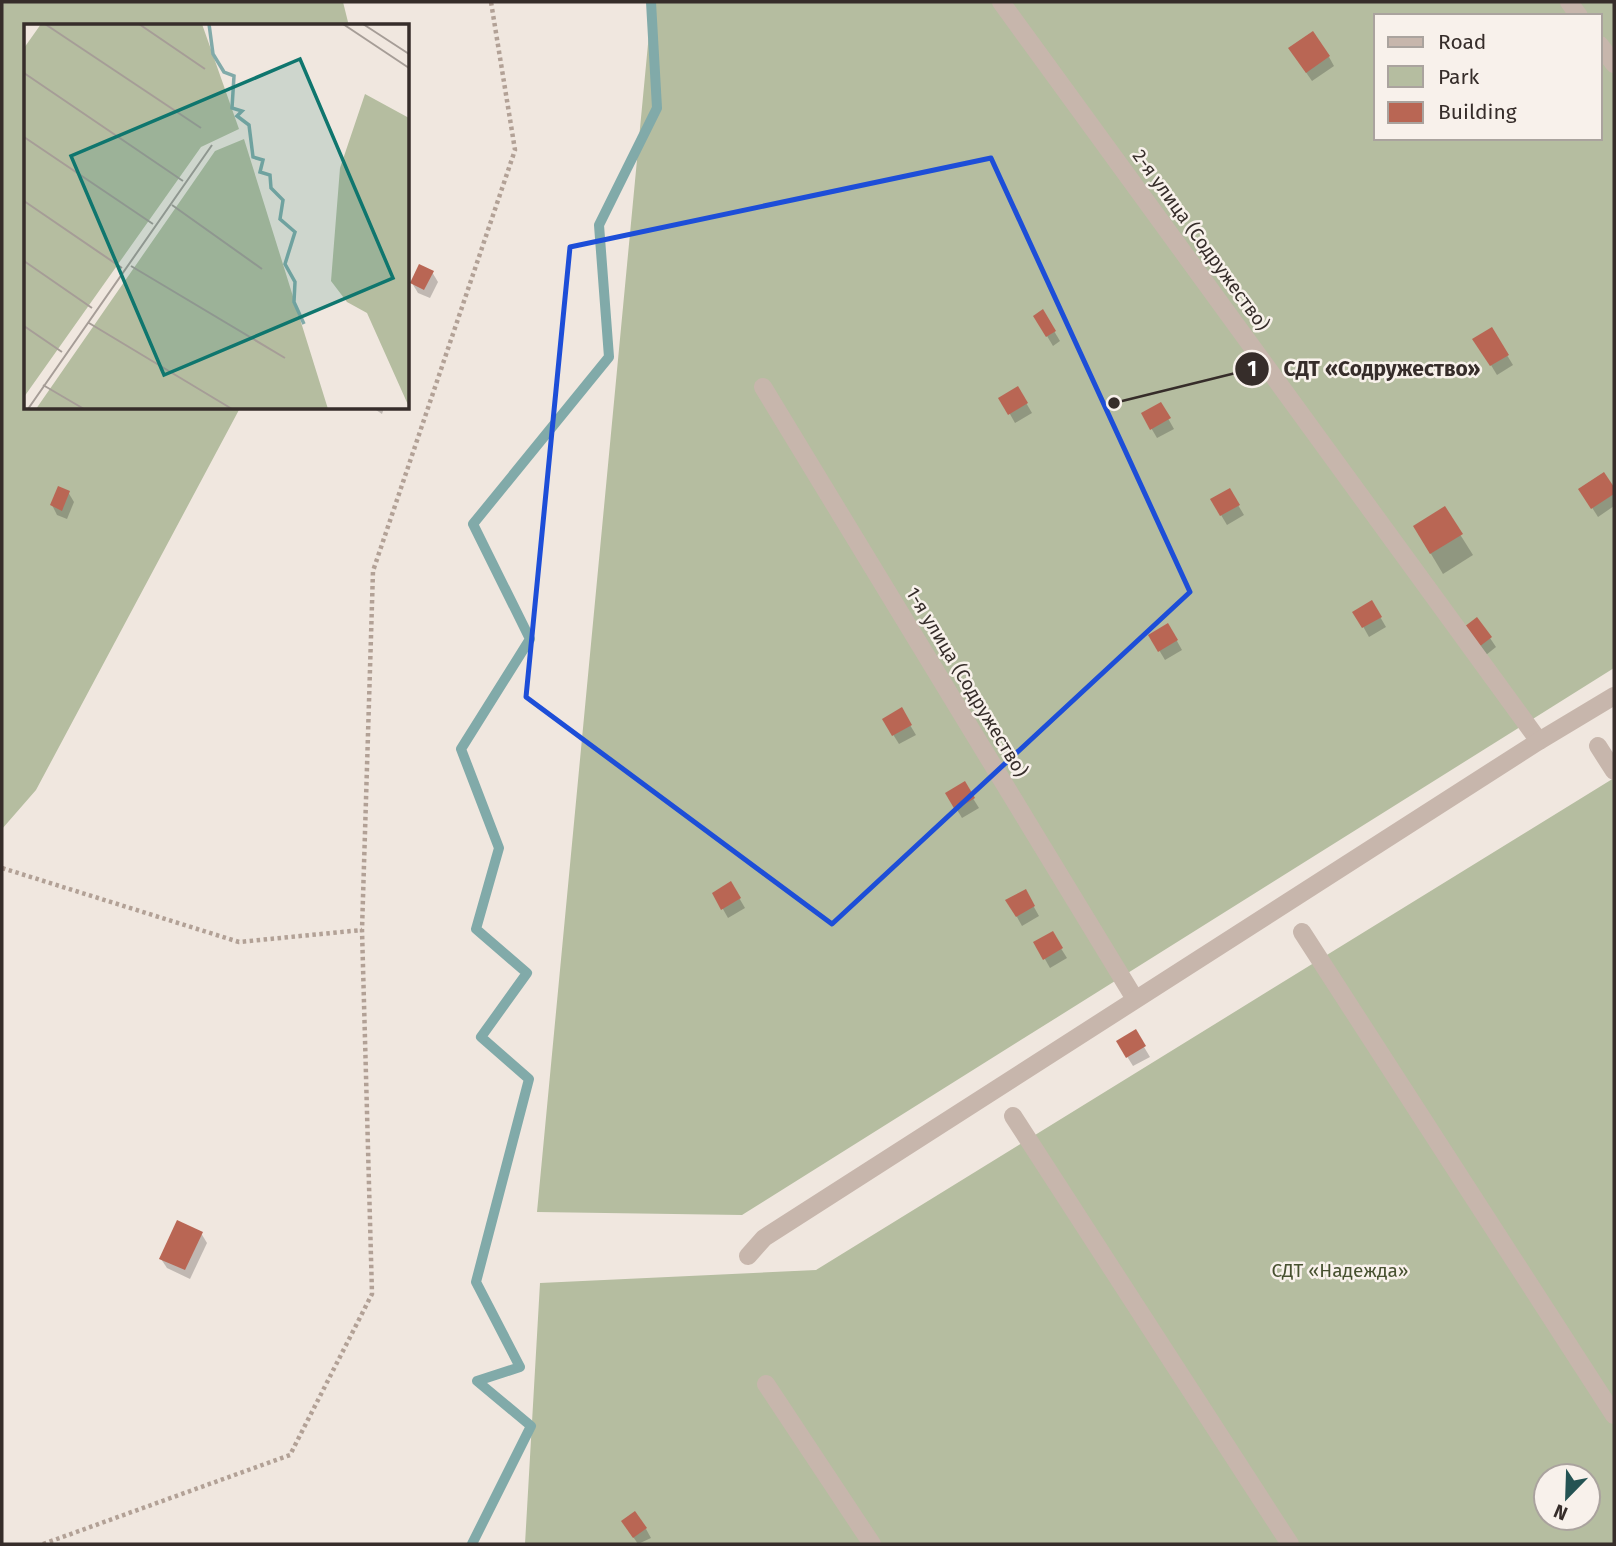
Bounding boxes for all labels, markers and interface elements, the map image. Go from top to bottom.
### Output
legend [1374,14,1602,140]
inset map [24,24,410,410]
text: Road [1438,29,1486,55]
text: Park [1438,64,1480,90]
text: Building [1438,99,1517,125]
street label: 2-я улица (Содружество) [1128,145,1274,335]
callout: СДТ «Содружество» [1234,348,1494,390]
text: 1 [1247,356,1257,382]
text: СДТ «Содружество» [1284,356,1480,382]
street label: 1-я улица (Содружество) [901,583,1033,781]
park label: СДТ «Надежда» [1271,1259,1409,1282]
north arrow [1532,1462,1602,1532]
text: N [1550,1499,1571,1525]

